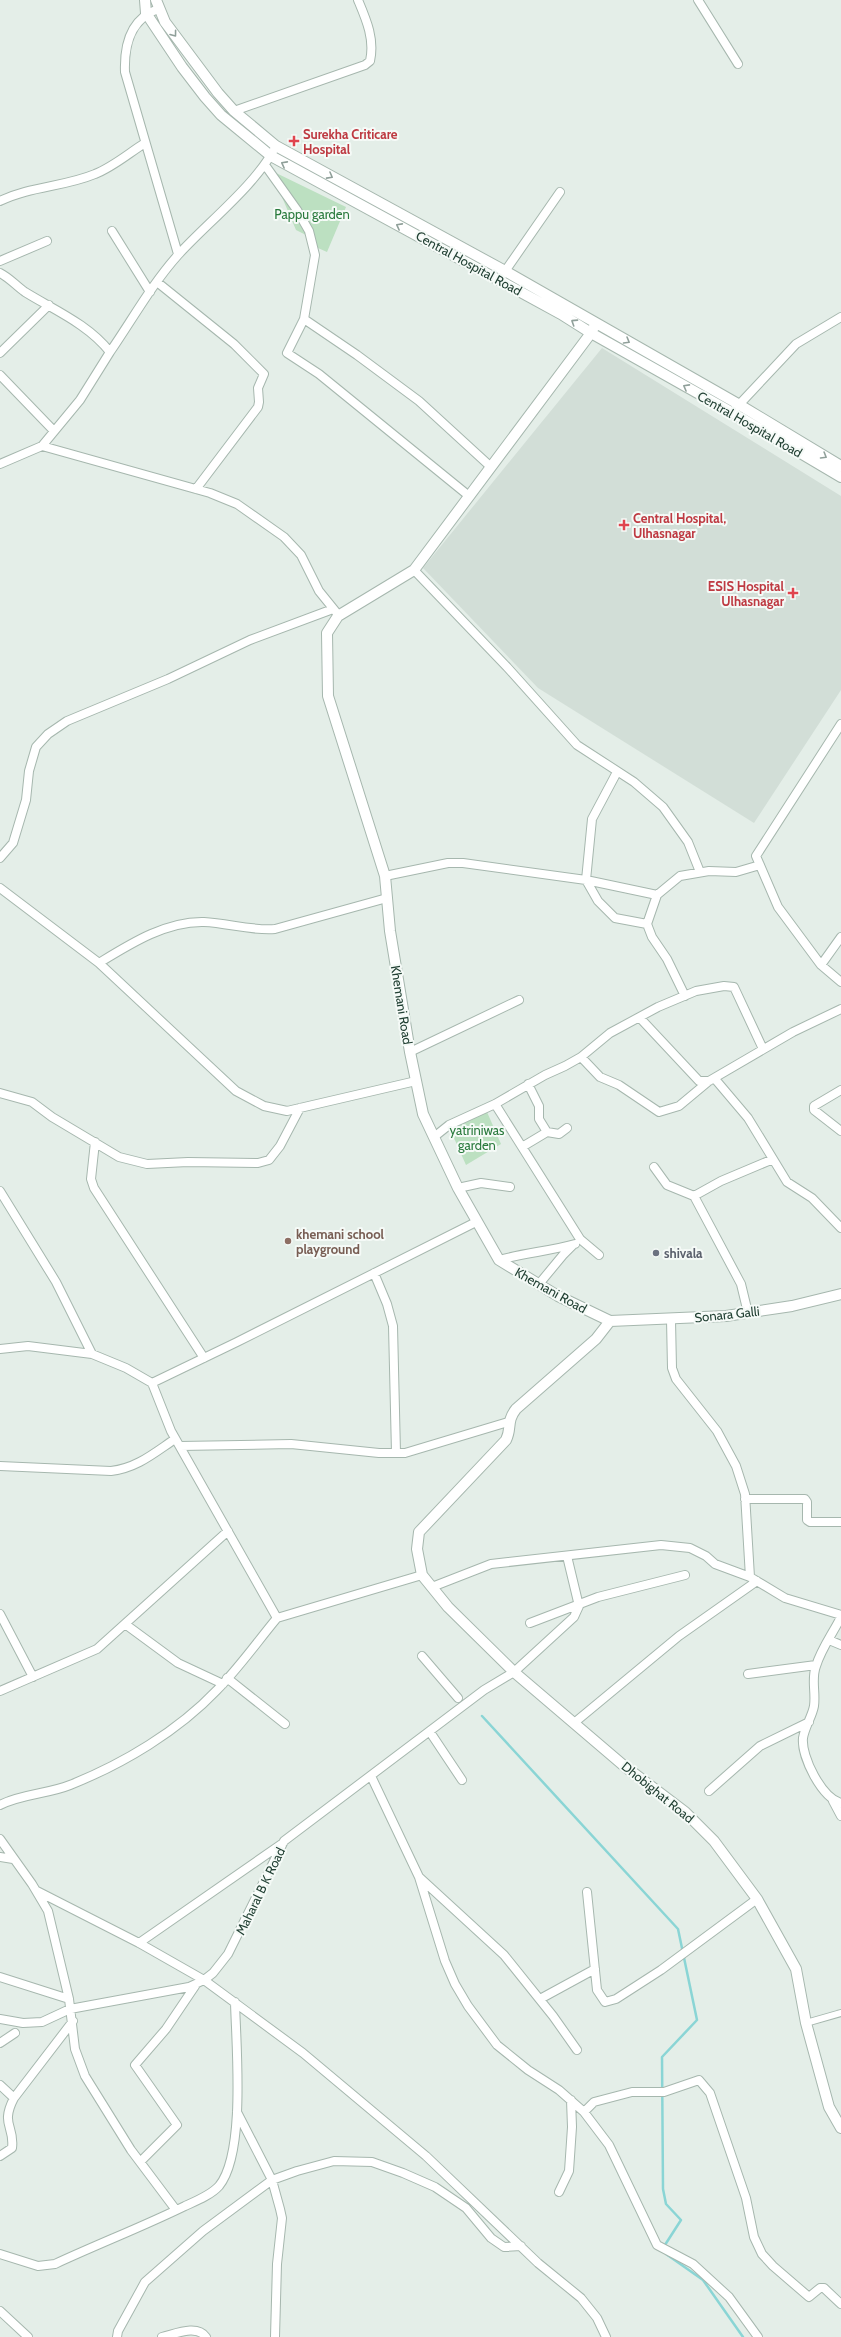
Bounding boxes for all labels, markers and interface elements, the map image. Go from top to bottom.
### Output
one-way arrow [169,30,176,37]
place label: Surekha Criticare Hospital [303,126,398,157]
marker: Surekha Criticare Hospital [288,135,300,147]
one-way arrow [281,161,289,168]
one-way arrow [326,171,333,178]
park label: Pappu garden [274,206,350,222]
one-way arrow [396,223,403,230]
street label: Central Hospital Road [413,227,525,299]
one-way arrow [571,319,578,327]
one-way arrow [623,336,630,343]
one-way arrow [683,384,691,392]
street label: Central Hospital Road [695,387,805,461]
one-way arrow [820,451,827,458]
place label: Central Hospital, Ulhasnagar [633,510,726,541]
marker: Central Hospital, Ulhasnagar [618,519,630,531]
place label: ESIS Hospital Ulhasnagar [708,578,785,609]
marker: ESIS Hospital Ulhasnagar [787,587,799,599]
street label: Khemani Road [388,964,416,1046]
park label: yatriniwas garden [450,1122,505,1153]
place label: khemani school playground [296,1226,385,1257]
marker: khemani school playground [283,1236,293,1246]
place label: shivala [664,1245,703,1261]
marker: shivala [651,1248,661,1258]
street label: Khemani Road [512,1264,590,1316]
street label: Sonara Galli [694,1303,760,1325]
street label: Dhobighat Road [619,1758,697,1826]
street label: Maharal B K Road [232,1845,288,1937]

